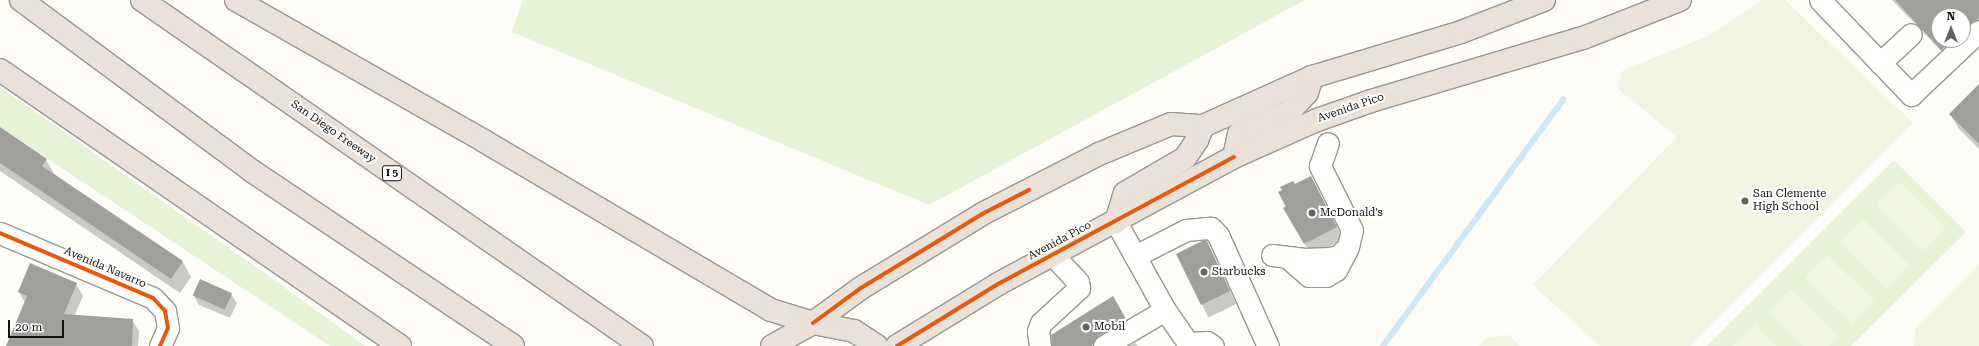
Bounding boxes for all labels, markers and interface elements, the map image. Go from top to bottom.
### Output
north arrow [1931,8,1971,48]
text: N [1947,10,1955,23]
street label: Avenida Pico [1316,90,1386,126]
street label: San Diego Freeway [288,98,378,166]
road number: I 5 [381,165,403,181]
place label: San Clemente High School [1753,188,1826,214]
marker: San Clemente High School [1740,196,1750,206]
place label: McDonald's [1320,206,1383,220]
marker: McDonald's [1307,208,1317,218]
street label: Avenida Pico [1026,219,1094,263]
street label: Avenida Navarro [62,245,148,291]
place label: Starbucks [1212,265,1266,279]
marker: Starbucks [1199,267,1209,277]
scale bar [10,312,66,338]
text: 20 m [15,320,42,334]
place label: Mobil [1094,320,1125,334]
marker: Mobil [1081,322,1091,332]

